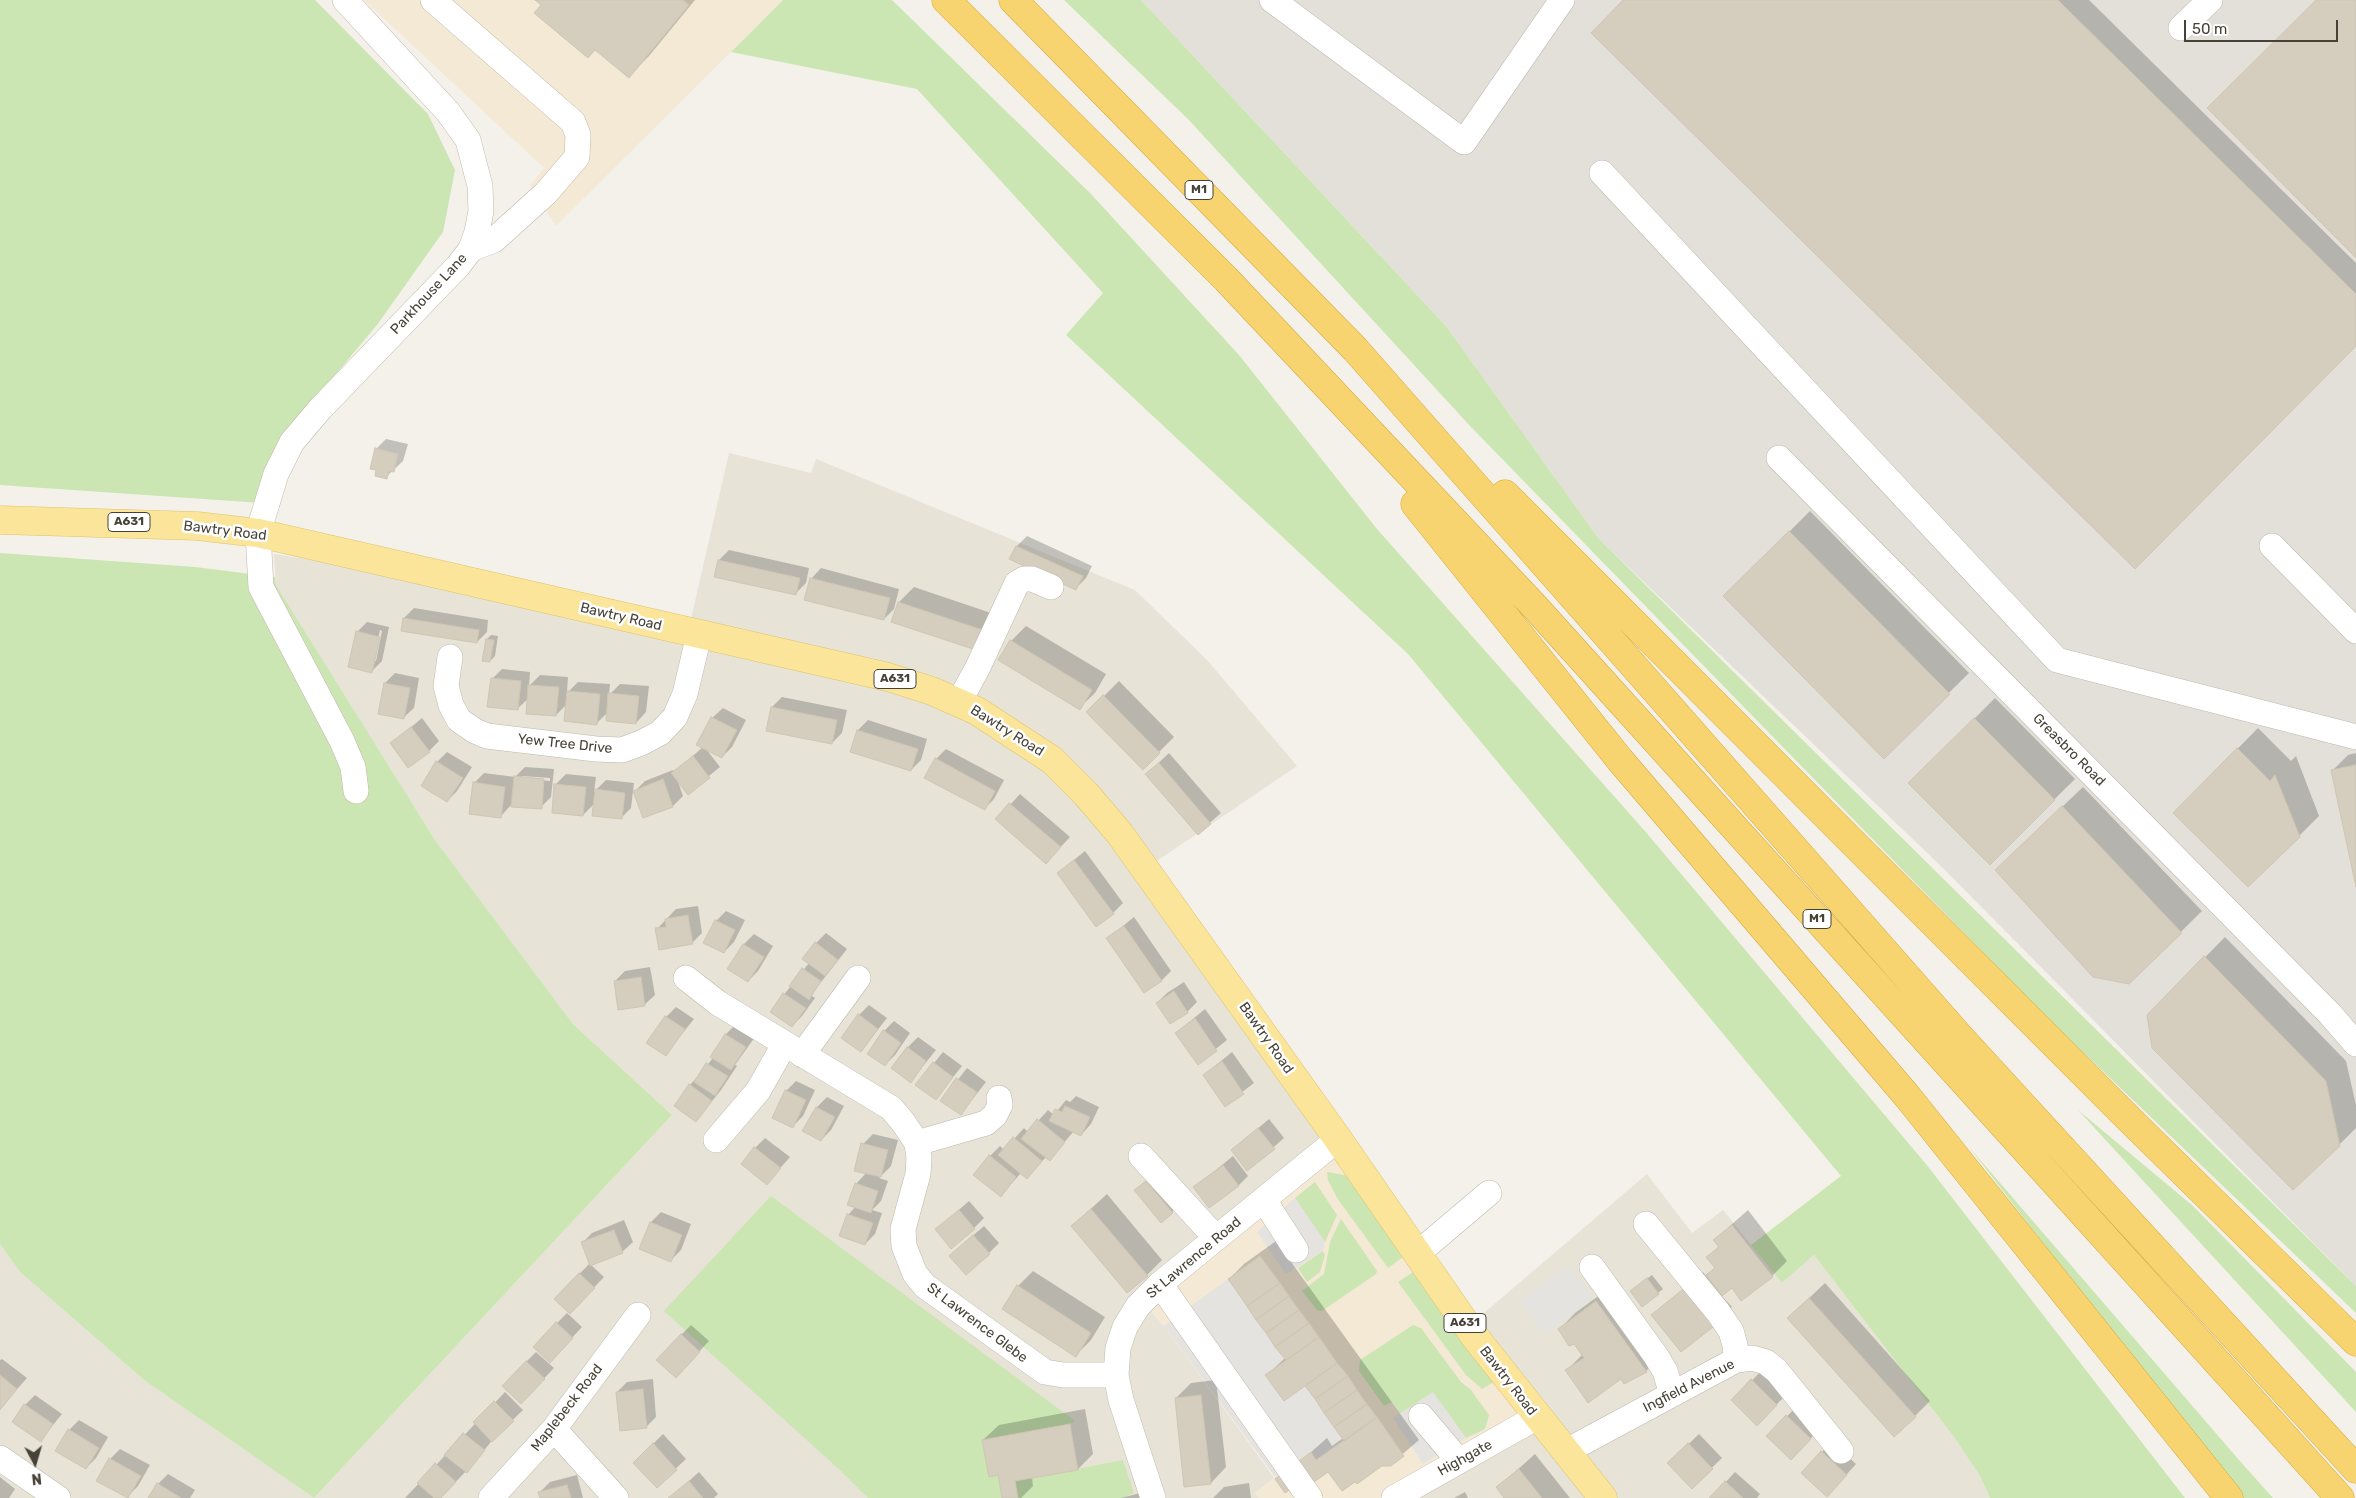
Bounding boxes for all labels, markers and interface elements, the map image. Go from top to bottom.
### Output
scale bar [2186,10,2340,42]
text: 50 m [2192,20,2227,38]
road number: M1 [1185,180,1213,200]
street label: Parkhouse Lane [387,250,471,338]
road number: A631 [108,512,150,532]
street label: Bawtry Road [183,518,267,544]
street label: Bawtry Road [578,599,664,635]
road number: A631 [874,670,916,689]
street label: Bawtry Road [967,702,1047,760]
street label: Greasbro Road [2029,710,2109,790]
street label: Yew Tree Drive [517,731,613,757]
road number: M1 [1803,910,1831,929]
street label: Bawtry Road [1235,999,1297,1077]
street label: St Lawrence Road [1143,1214,1245,1302]
street label: St Lawrence Glebe [923,1280,1031,1366]
road number: A631 [1444,1314,1486,1332]
street label: Bawtry Road [1476,1343,1540,1419]
street label: Ingfield Avenue [1640,1356,1738,1416]
street label: Maplebeck Road [528,1361,606,1455]
street label: Highgate [1435,1436,1495,1480]
north arrow [10,1438,60,1488]
text: N [31,1469,43,1487]

